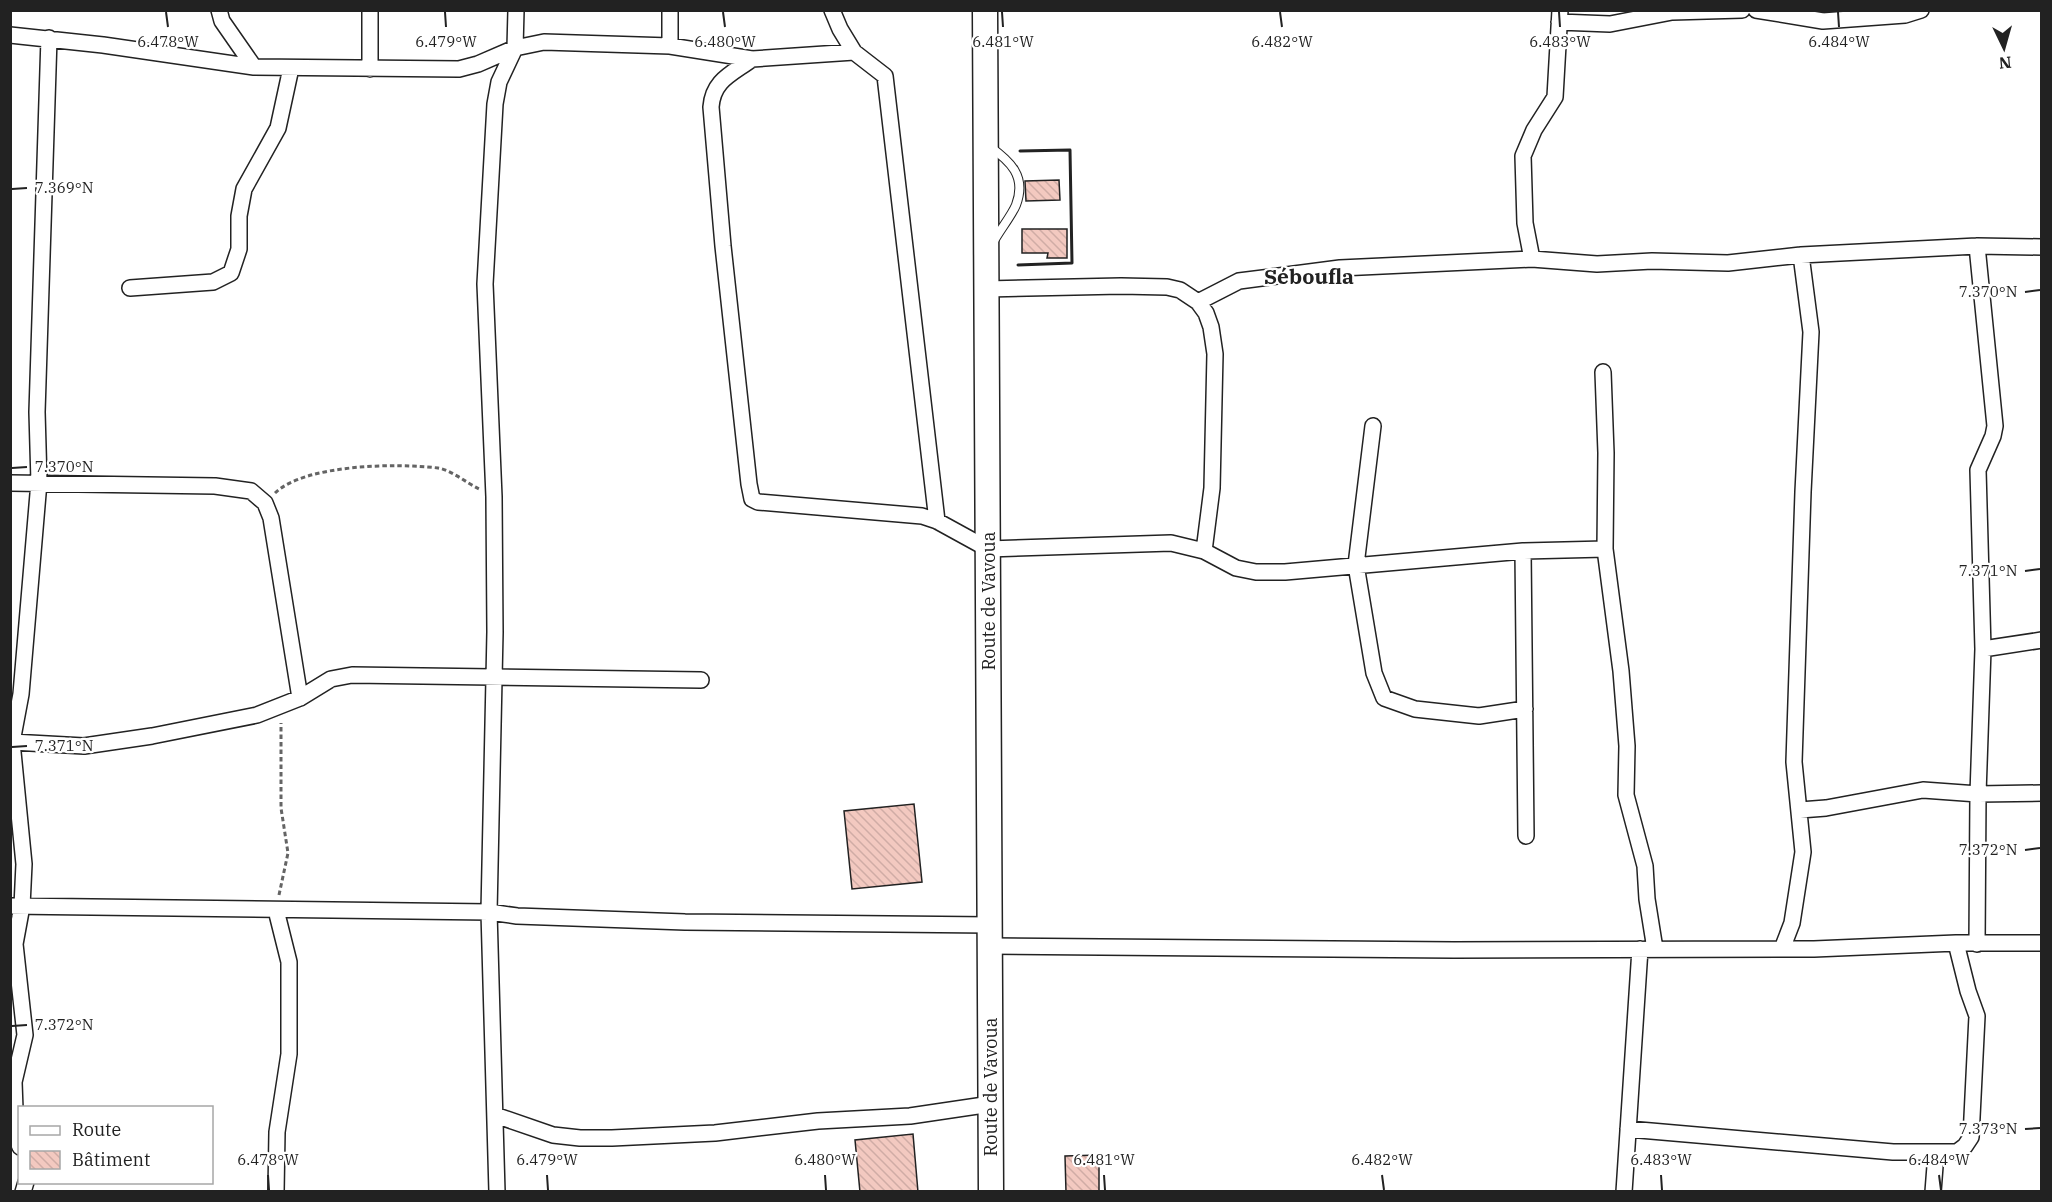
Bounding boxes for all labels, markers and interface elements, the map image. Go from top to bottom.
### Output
north arrow [1974,18,2034,78]
text: 6.478°W [137,32,199,51]
text: 6.479°W [415,32,477,51]
text: 6.480°W [694,32,756,51]
text: 6.481°W [972,32,1034,51]
text: 6.482°W [1251,32,1313,51]
text: 6.483°W [1529,32,1591,51]
text: 6.484°W [1808,32,1870,51]
text: N [1998,52,2012,73]
text: 7.369°N [35,178,93,197]
district label: Séboufla [1264,262,1354,290]
text: 7.370°N [1959,282,2017,301]
text: 7.370°N [35,457,93,476]
street label: Route de Vavoua [977,531,1000,671]
text: 7.371°N [1959,561,2017,580]
text: 7.371°N [35,736,93,755]
text: 7.372°N [1959,840,2017,859]
text: 7.372°N [35,1015,93,1034]
street label: Route de Vavoua [979,1017,1002,1157]
legend [18,1106,213,1184]
text: Route [72,1118,121,1141]
text: 7.373°N [1959,1119,2017,1138]
text: Bâtiment [72,1148,150,1171]
text: 6.478°W [237,1150,299,1169]
text: 6.479°W [516,1150,578,1169]
text: 6.480°W [794,1150,856,1169]
text: 6.481°W [1073,1150,1135,1169]
text: 6.482°W [1351,1150,1413,1169]
text: 6.483°W [1630,1150,1692,1169]
text: 6.484°W [1908,1150,1970,1169]

